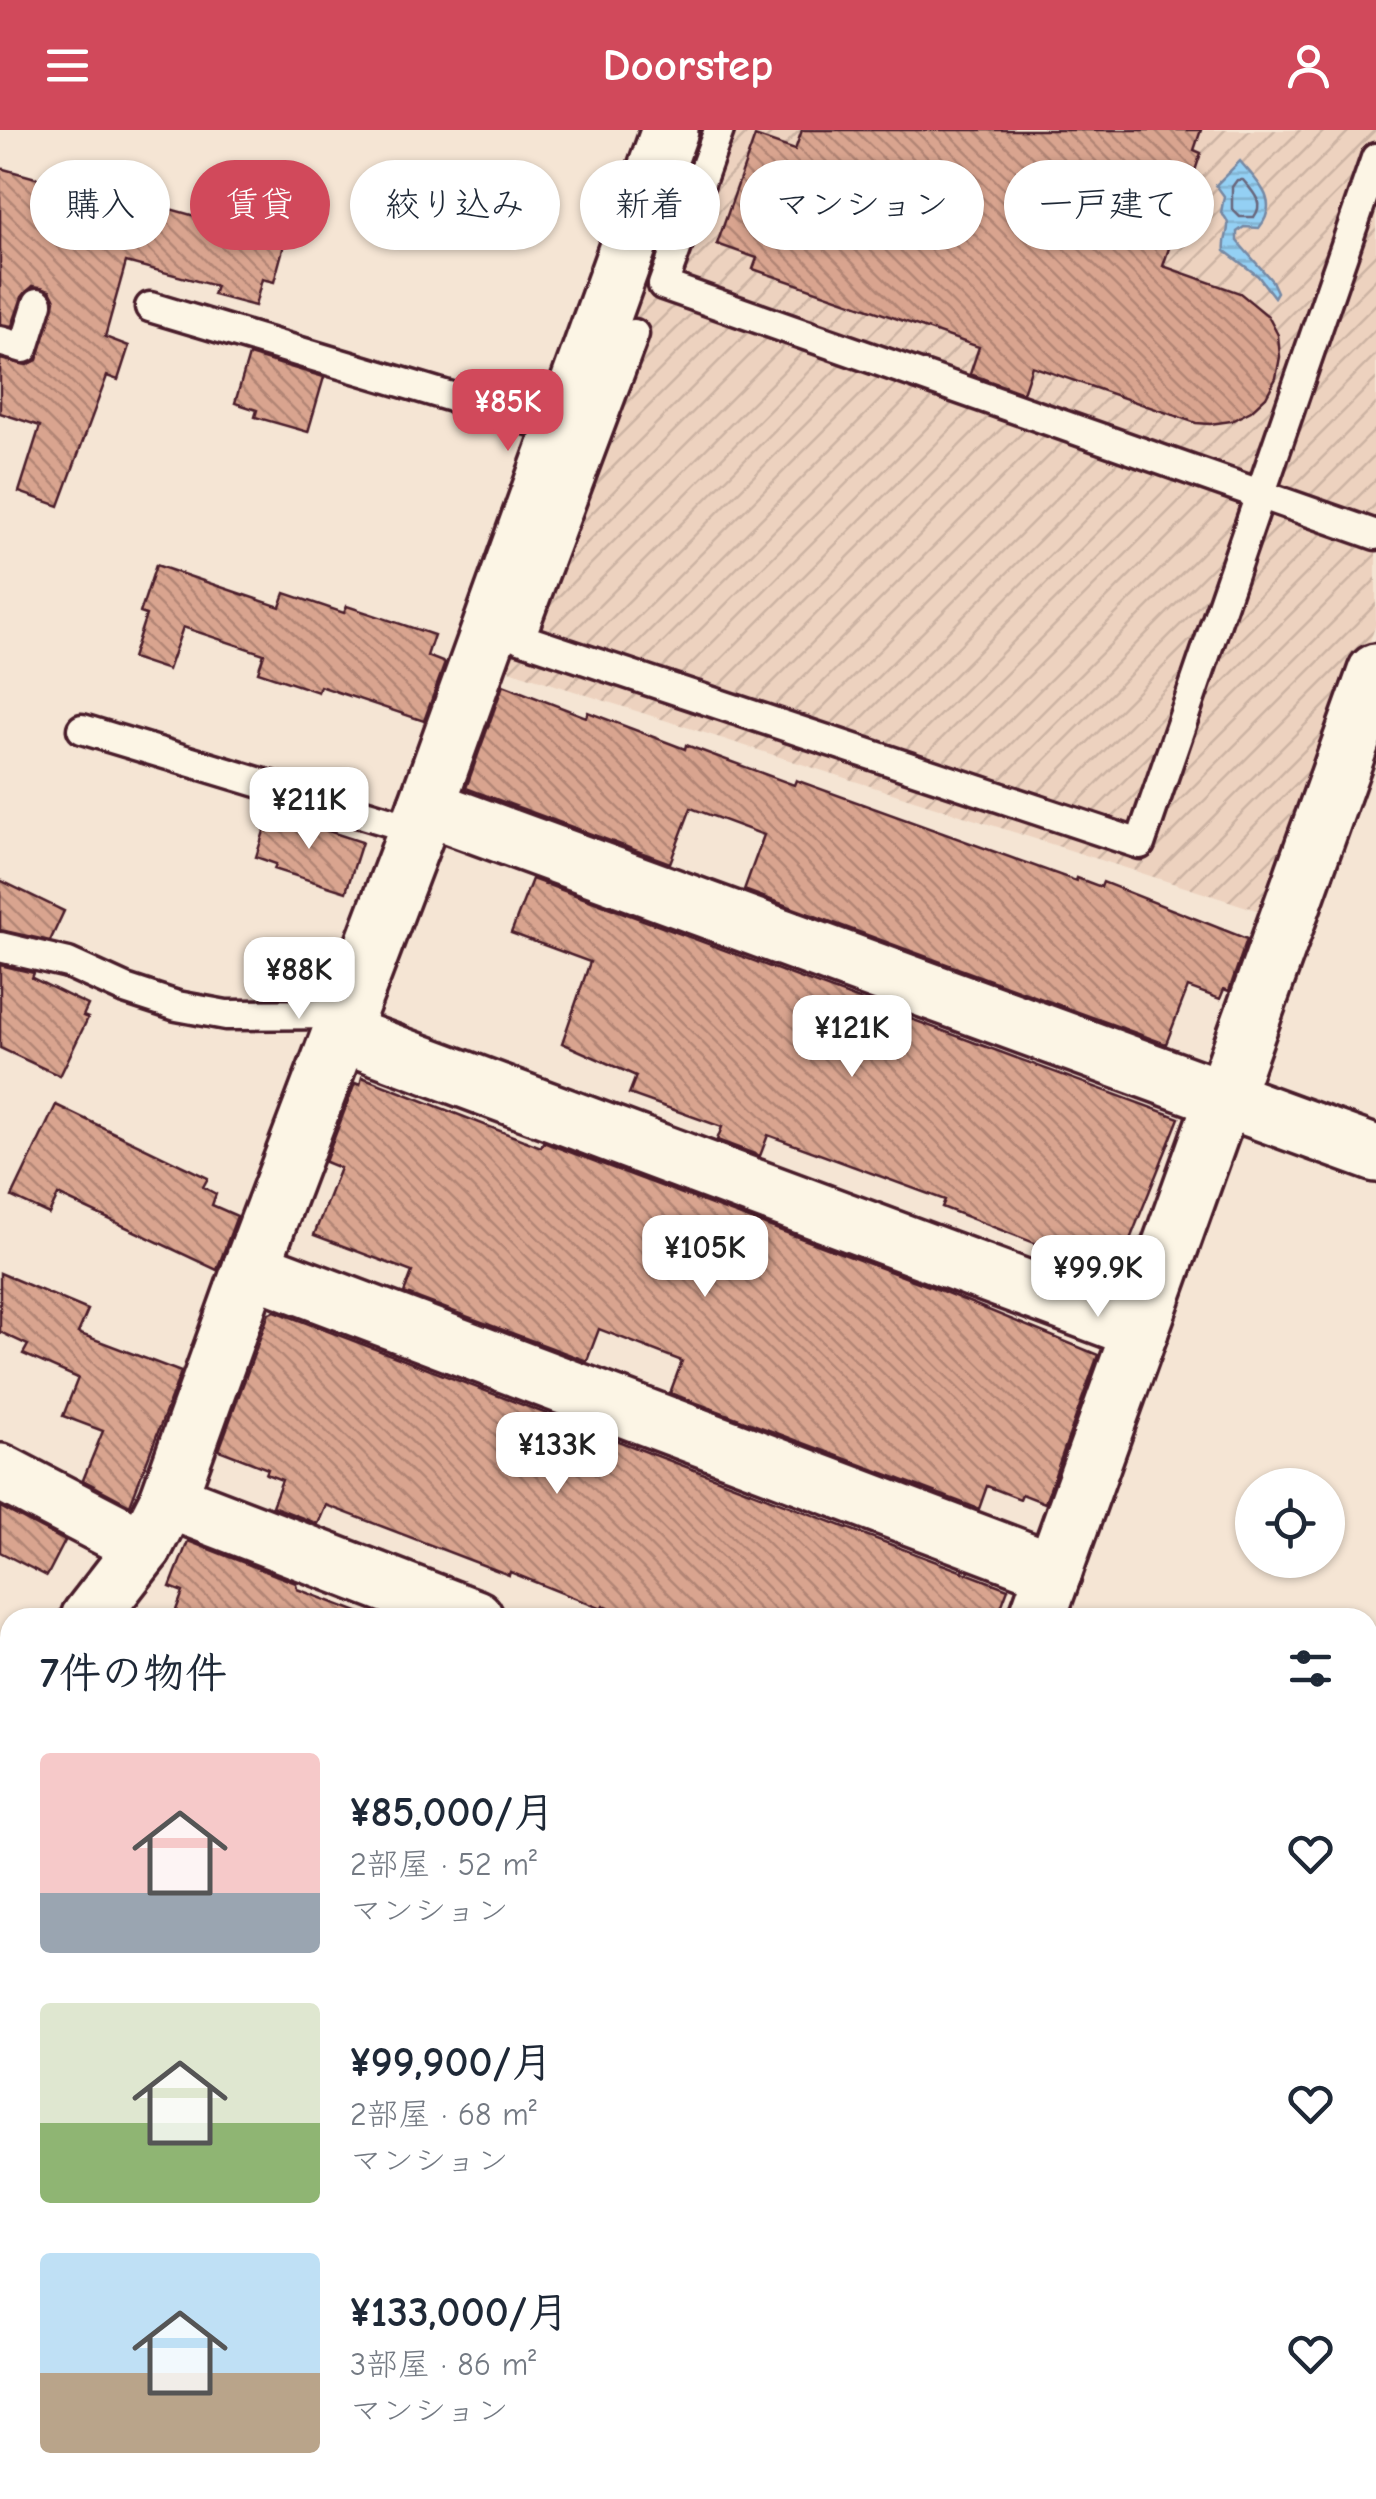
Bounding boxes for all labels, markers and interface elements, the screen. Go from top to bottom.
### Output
icon: menu [40,38,95,93]
icon: person [1281,38,1336,93]
text: Doorstep [602,39,774,91]
chip: 購入 [30,160,170,250]
chip: 賃貸 [190,160,330,250]
chip: 絞り込み [350,160,560,250]
chip: 新着 [580,160,720,250]
chip: マンション [740,160,984,250]
chip: 一戸建て [1004,160,1214,250]
pin: ¥85K [449,369,567,454]
text: ¥85K [474,383,542,420]
pin: ¥211K [239,767,379,852]
text: ¥211K [272,781,346,818]
pin: ¥88K [240,937,358,1022]
text: ¥88K [266,951,332,988]
pin: ¥121K [782,995,922,1080]
text: ¥121K [815,1009,889,1046]
pin: ¥105K [635,1215,775,1300]
text: ¥105K [664,1229,746,1266]
pin: ¥99.9K [1017,1235,1179,1320]
text: ¥99.9K [1053,1249,1143,1286]
pin: ¥133K [487,1412,627,1497]
text: ¥133K [518,1426,596,1463]
map controls [1235,1468,1345,1578]
button: locate [1235,1468,1345,1578]
icon: filters [1283,1641,1338,1696]
text: 7件の物件 [40,1649,227,1698]
text: ¥85,000/月 [350,1788,555,1837]
icon: home [120,1793,240,1913]
icon: heart [1283,1826,1338,1881]
text: 2部屋 · 52 m² [350,1846,537,1883]
text: マンション [350,1892,509,1929]
text: ¥99,900/月 [350,2038,553,2087]
icon: home [120,2043,240,2163]
icon: heart [1283,2076,1338,2131]
text: 2部屋 · 68 m² [350,2096,537,2133]
text: マンション [350,2142,509,2179]
text: ¥133,000/月 [350,2288,569,2337]
icon: home [120,2293,240,2413]
icon: heart [1283,2326,1338,2381]
text: 3部屋 · 86 m² [350,2346,536,2383]
text: マンション [350,2392,509,2429]

